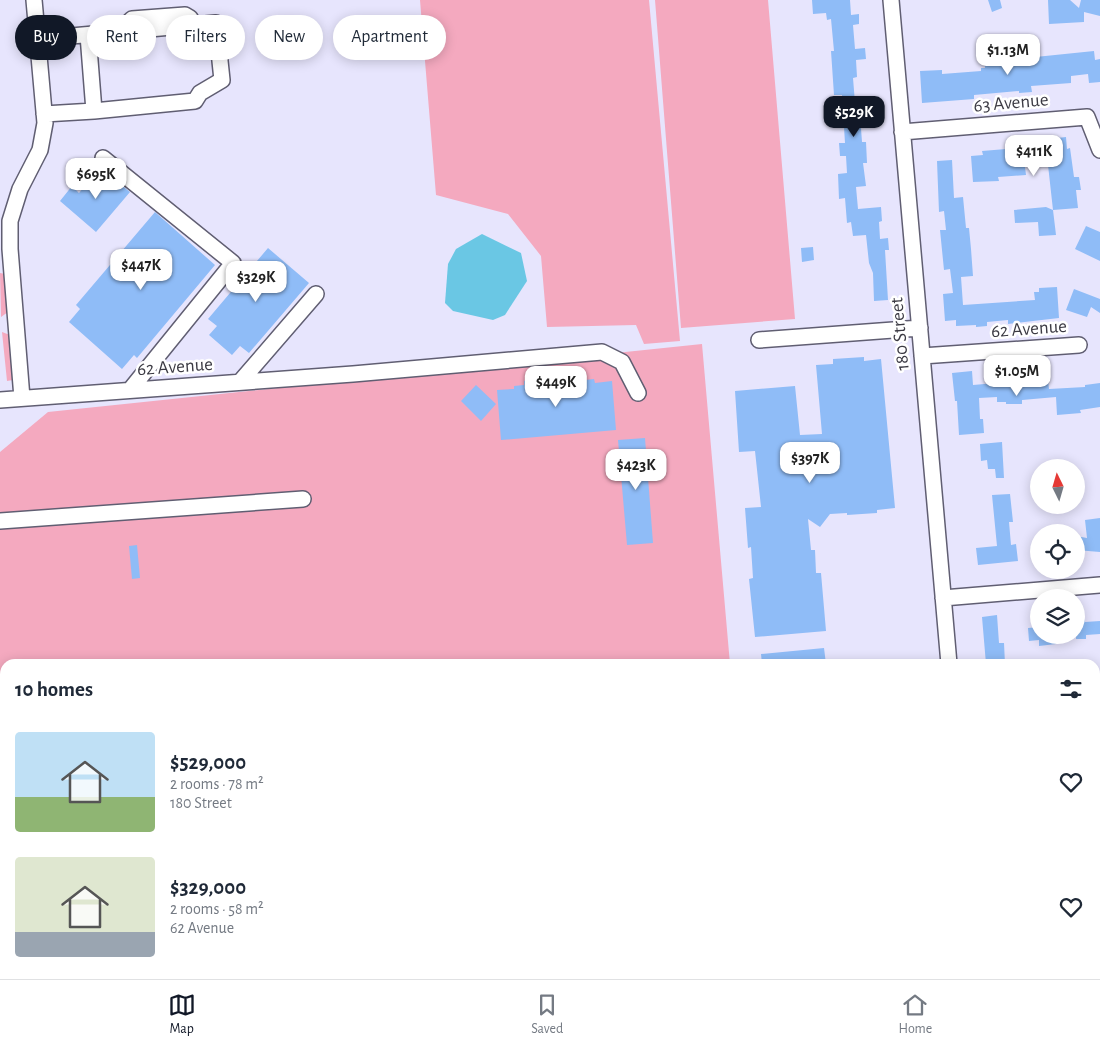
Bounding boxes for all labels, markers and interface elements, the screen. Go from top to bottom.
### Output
chip: Buy [15,15,77,60]
chip: Rent [87,15,156,60]
chip: Filters [166,15,245,60]
chip: New [255,15,323,60]
chip: Apartment [333,15,446,60]
pin: $1.13M [967,34,1049,76]
text: $1.13M [987,42,1029,58]
street label: 63 Avenue [973,90,1049,116]
pin: $529K [819,96,889,138]
text: $529K [835,104,873,120]
pin: $411K [999,134,1069,177]
text: $411K [1016,143,1052,159]
pin: $695K [61,158,131,200]
text: $695K [77,166,115,182]
pin: $447K [106,248,176,291]
text: $447K [121,257,161,273]
pin: $329K [221,260,291,303]
text: $329K [237,269,275,285]
street label: 180 Street [887,297,913,371]
street label: 62 Avenue [990,317,1068,341]
pin: $1.05M [976,354,1058,397]
street label: 62 Avenue [136,355,214,379]
text: $1.05M [995,363,1039,379]
pin: $449K [521,366,591,408]
text: $449K [536,374,576,390]
pin: $397K [775,442,845,484]
pin: $423K [601,448,671,491]
text: $397K [791,450,829,466]
text: $423K [616,457,656,473]
north arrow [1030,459,1085,514]
map controls [1030,459,1085,644]
button: locate [1030,524,1085,579]
button: layers [1030,589,1085,644]
icon: filters [1057,675,1085,703]
text: 10 homes [15,679,93,700]
icon: home [55,752,115,812]
text: $529,000 [170,752,246,773]
icon: heart [1057,768,1085,796]
text: 2 rooms · 78 m² [170,776,264,792]
text: 180 Street [170,795,232,811]
icon: home [55,877,115,937]
text: $329,000 [170,877,246,898]
icon: heart [1057,893,1085,921]
text: 2 rooms · 58 m² [170,901,264,917]
text: 62 Avenue [170,920,234,936]
tab: Map [168,991,196,1038]
tab: Saved [531,991,563,1038]
tab: Home [899,991,932,1038]

